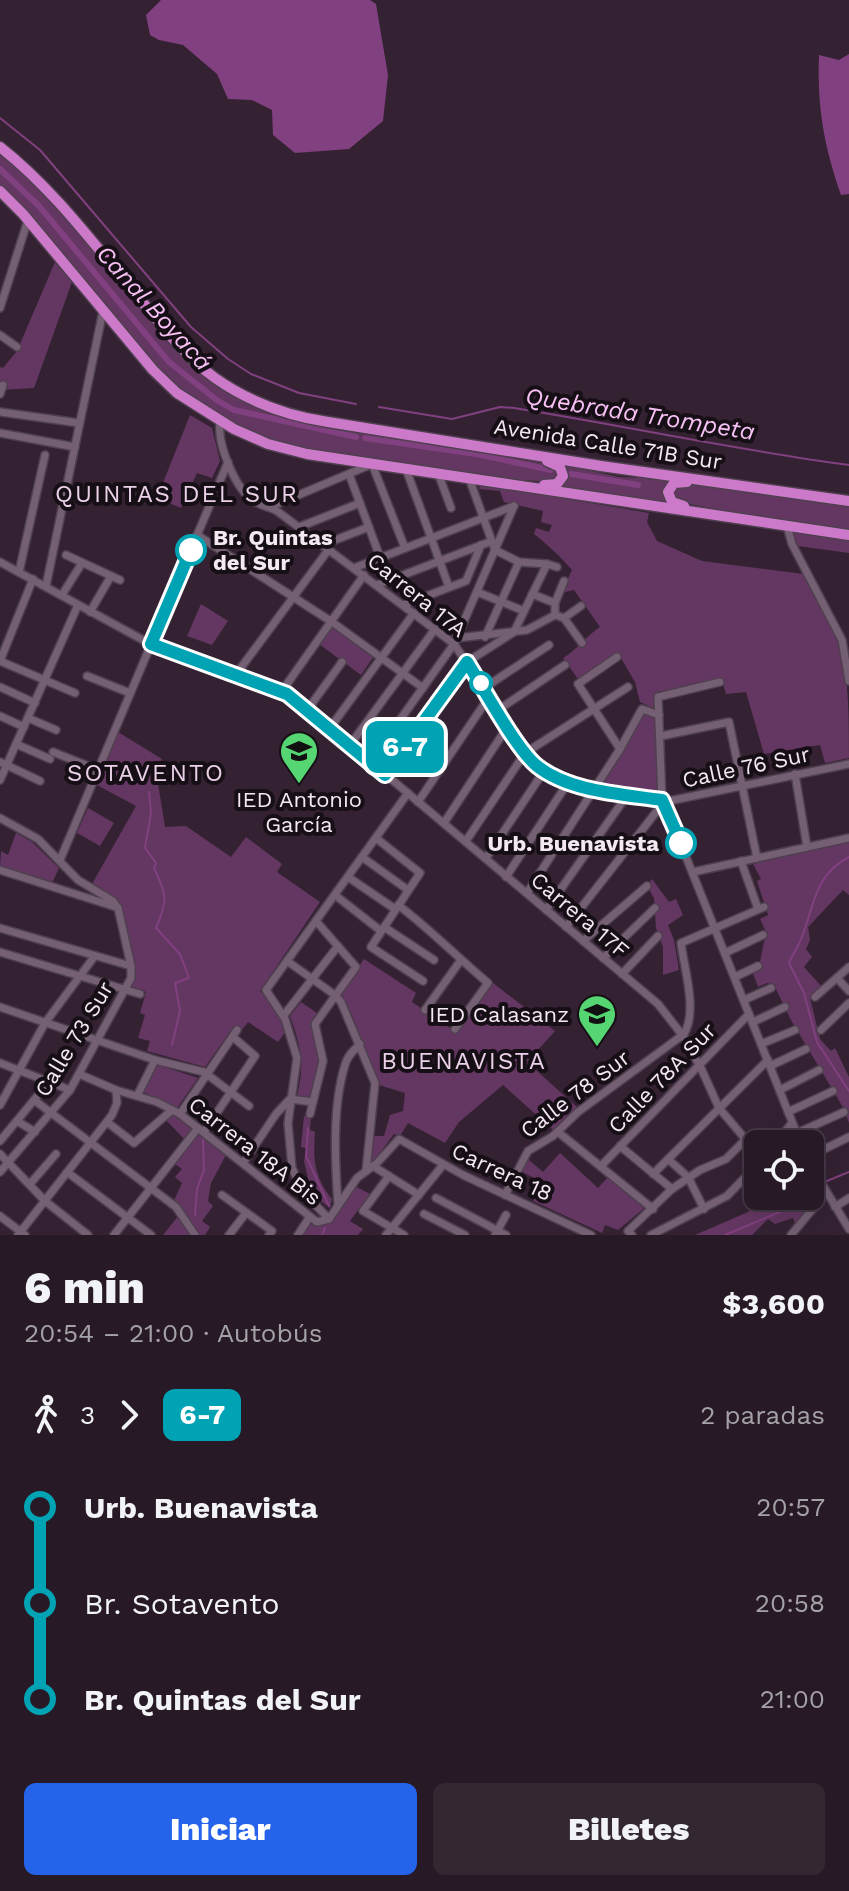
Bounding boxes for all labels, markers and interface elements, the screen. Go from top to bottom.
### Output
water label: Canal Boyacá [91,240,218,376]
water label: Quebrada Trompeta [523,382,757,446]
street label: Avenida Calle 71B Sur [492,414,724,474]
district label: QUINTAS DEL SUR [55,480,299,508]
place label: Br. Quintas del Sur [213,525,333,575]
marker: Br. Quintas del Sur [176,535,206,565]
street label: Carrera 17A [363,548,471,642]
unlabelled marker [470,672,492,694]
line badge: 6-7 [359,721,451,773]
school or university icon: IED Antonio García [278,730,320,785]
text: 6-7 [382,730,428,763]
street label: Calle 76 Sur [680,741,812,793]
district label: SOTAVENTO [67,759,225,787]
place label: IED Antonio García [236,787,362,837]
marker: Urb. Buenavista [666,828,696,858]
place label: Urb. Buenavista [488,831,659,856]
street label: Carrera 17F [526,867,634,963]
street label: Calle 73 Sur [30,977,118,1101]
school or university icon: IED Calasanz [576,993,618,1048]
place label: IED Calasanz [429,1002,569,1027]
street label: Calle 78A Sur [603,1018,721,1138]
street label: Calle 78 Sur [516,1045,634,1143]
district label: BUENAVISTA [381,1047,547,1075]
street label: Carrera 18A Bis [184,1092,326,1210]
map controls [744,1130,824,1210]
button: locate [744,1130,824,1210]
street label: Carrera 18 [448,1138,556,1206]
text: 6 min [24,1262,145,1314]
text: $3,600 [722,1286,825,1321]
text: 20:54 – 21:00 · Autobús [24,1318,322,1348]
icon: walk [24,1393,68,1437]
icon: forward [107,1393,151,1437]
text: 6-7 [179,1398,225,1431]
text: 3 [80,1400,95,1430]
text: 2 paradas [700,1400,825,1430]
text: Urb. Buenavista [84,1490,318,1525]
text: 20:57 [756,1492,825,1522]
text: Br. Sotavento [84,1586,279,1621]
text: 20:58 [755,1588,825,1618]
text: Br. Quintas del Sur [84,1682,361,1717]
text: 21:00 [760,1684,825,1714]
button: Iniciar [24,1783,417,1875]
button: Billetes [433,1783,825,1875]

